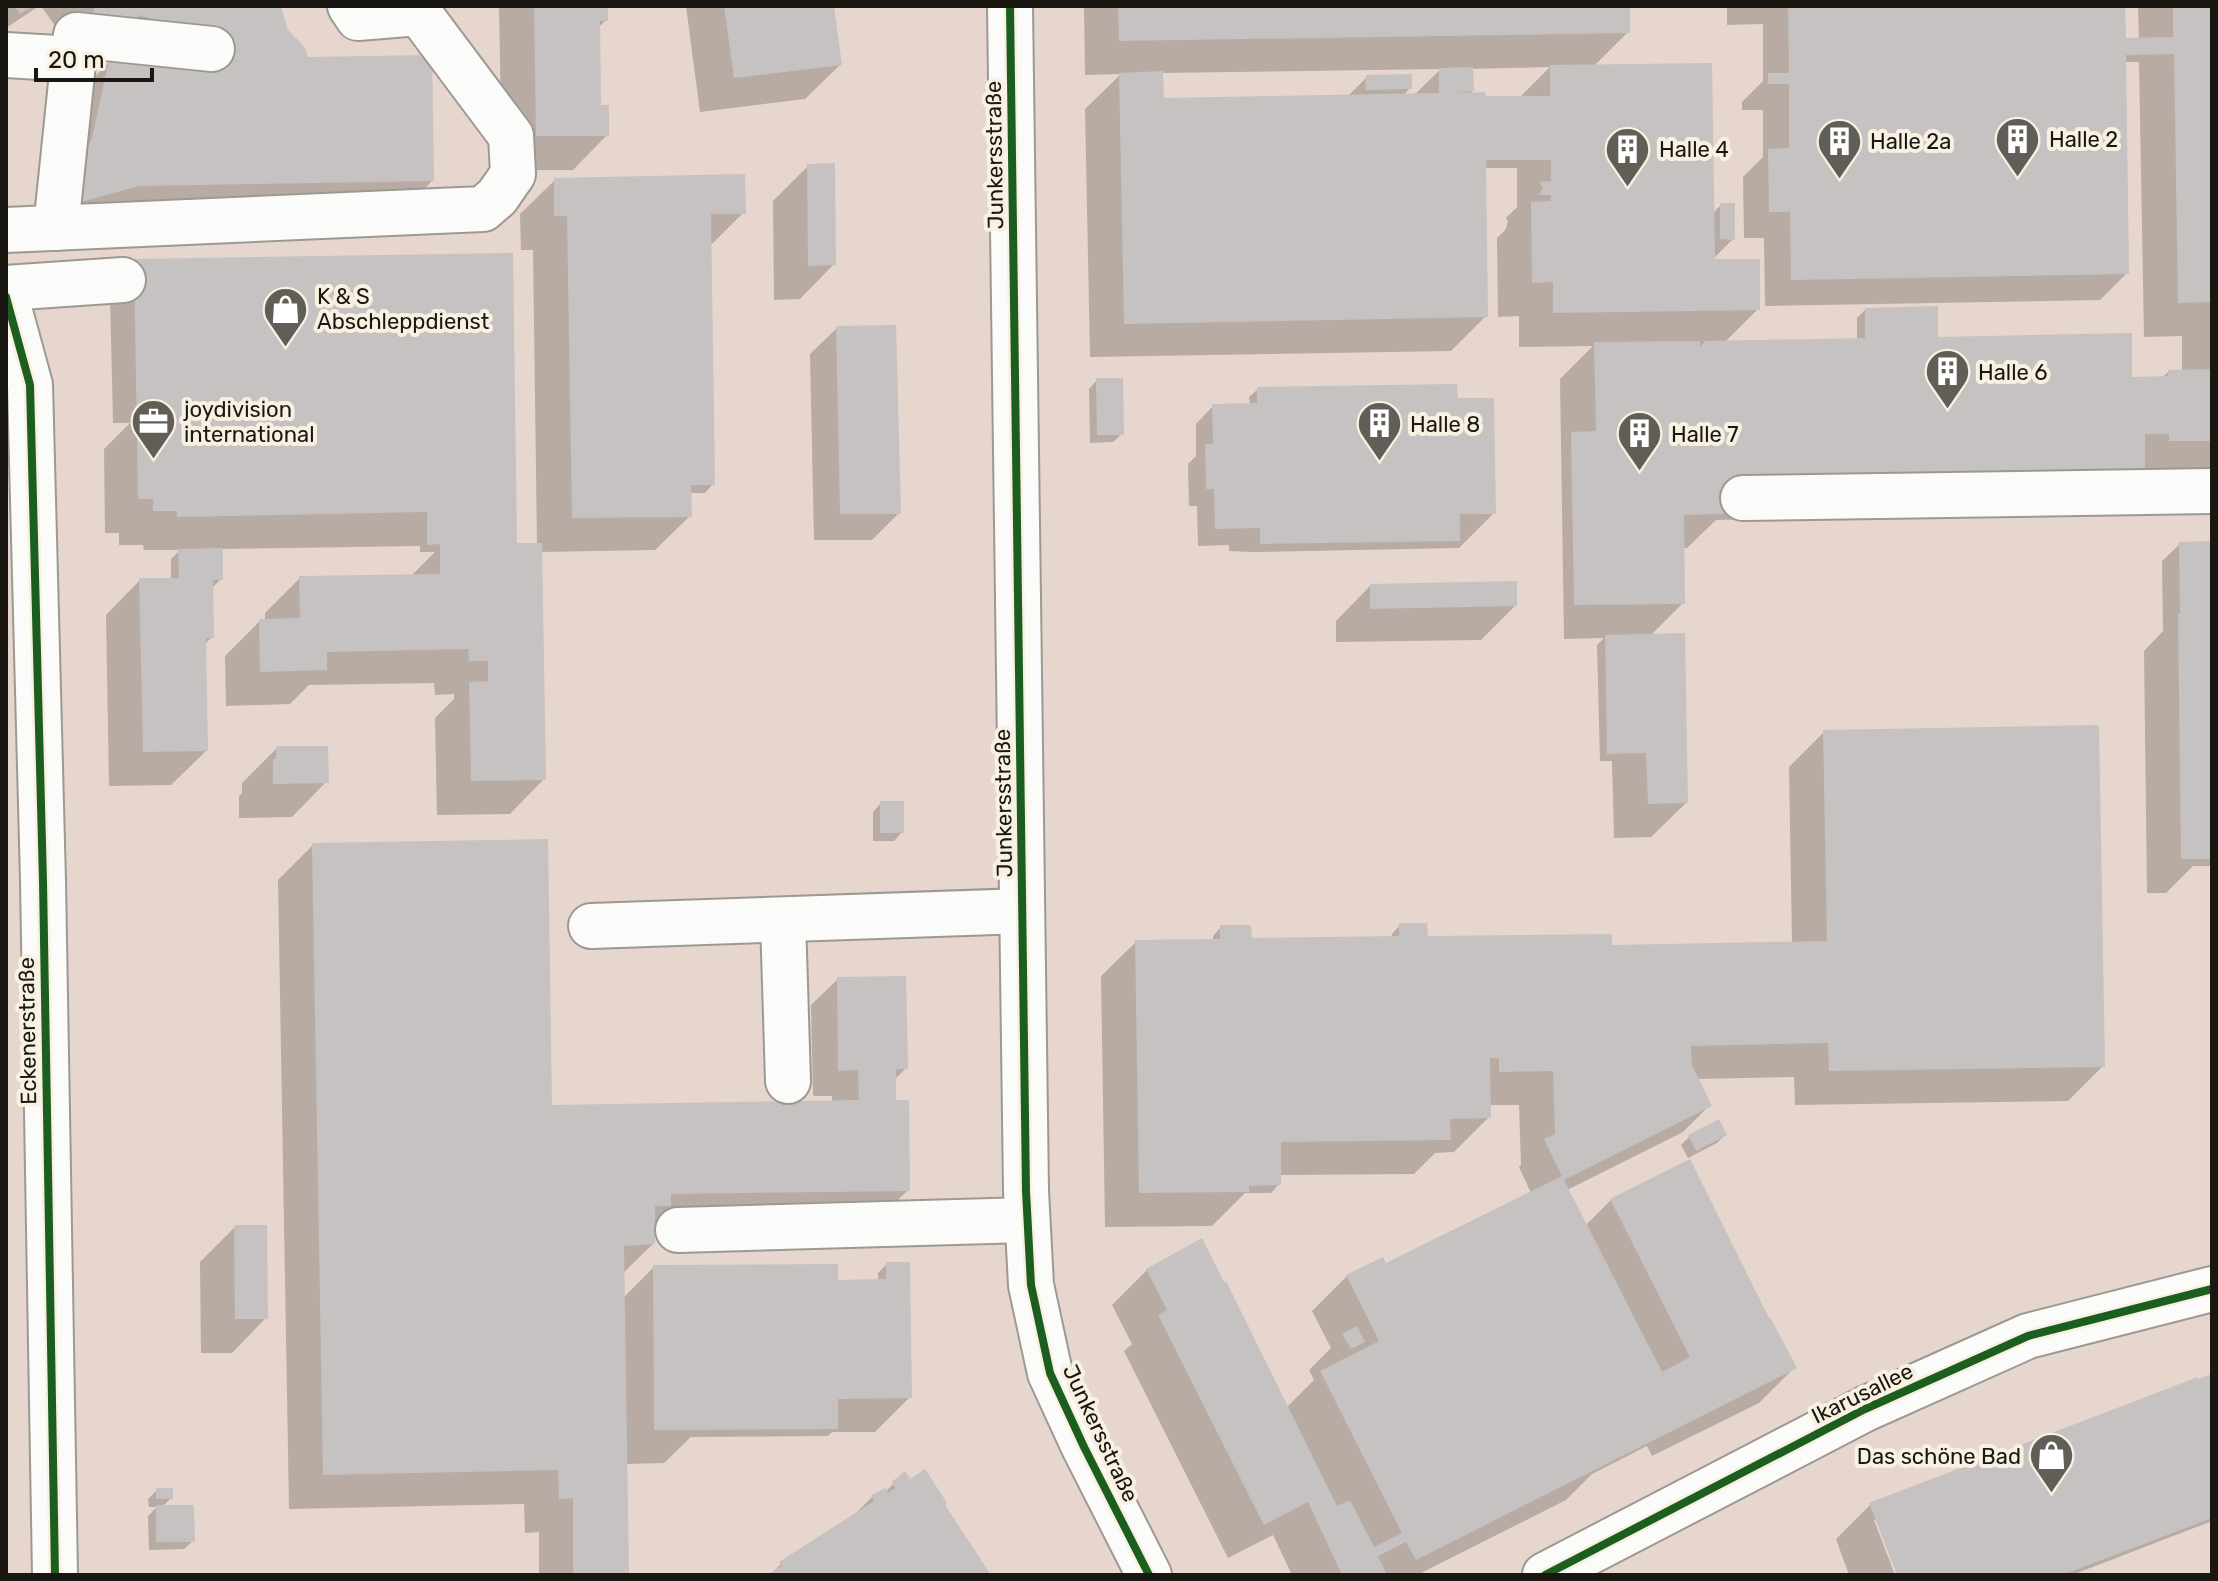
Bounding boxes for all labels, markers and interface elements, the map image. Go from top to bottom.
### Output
scale bar [36,32,152,82]
text: 20 m [48,46,105,74]
street label: Junkersstraße [980,80,1009,229]
building icon: Halle 2 [1994,115,2042,178]
building icon: Halle 2a [1815,117,1863,180]
building icon: Halle 4 [1604,125,1652,188]
place label: Halle 2 [2049,126,2118,153]
place label: Halle 2a [1870,128,1951,155]
place label: Halle 4 [1659,136,1729,163]
place label: K & S Abschleppdienst [317,283,490,335]
shop icon: K & S Abschleppdienst [262,285,310,348]
building icon: Halle 6 [1923,348,1971,411]
place label: Halle 6 [1978,359,2048,386]
place label: joydivision international [183,396,315,448]
office icon: joydivision international [129,398,177,461]
building icon: Halle 8 [1355,400,1403,463]
building icon: Halle 7 [1616,410,1664,473]
place label: Halle 8 [1410,411,1480,438]
place label: Halle 7 [1671,421,1739,448]
street label: Junkersstraße [989,728,1018,877]
street label: Eckenerstraße [13,957,42,1105]
street label: Ikarusallee [1807,1357,1917,1430]
street label: Junkersstraße [1057,1360,1144,1506]
shop icon: Das schöne Bad [2028,1432,2076,1495]
place label: Das schöne Bad [1857,1443,2021,1470]

